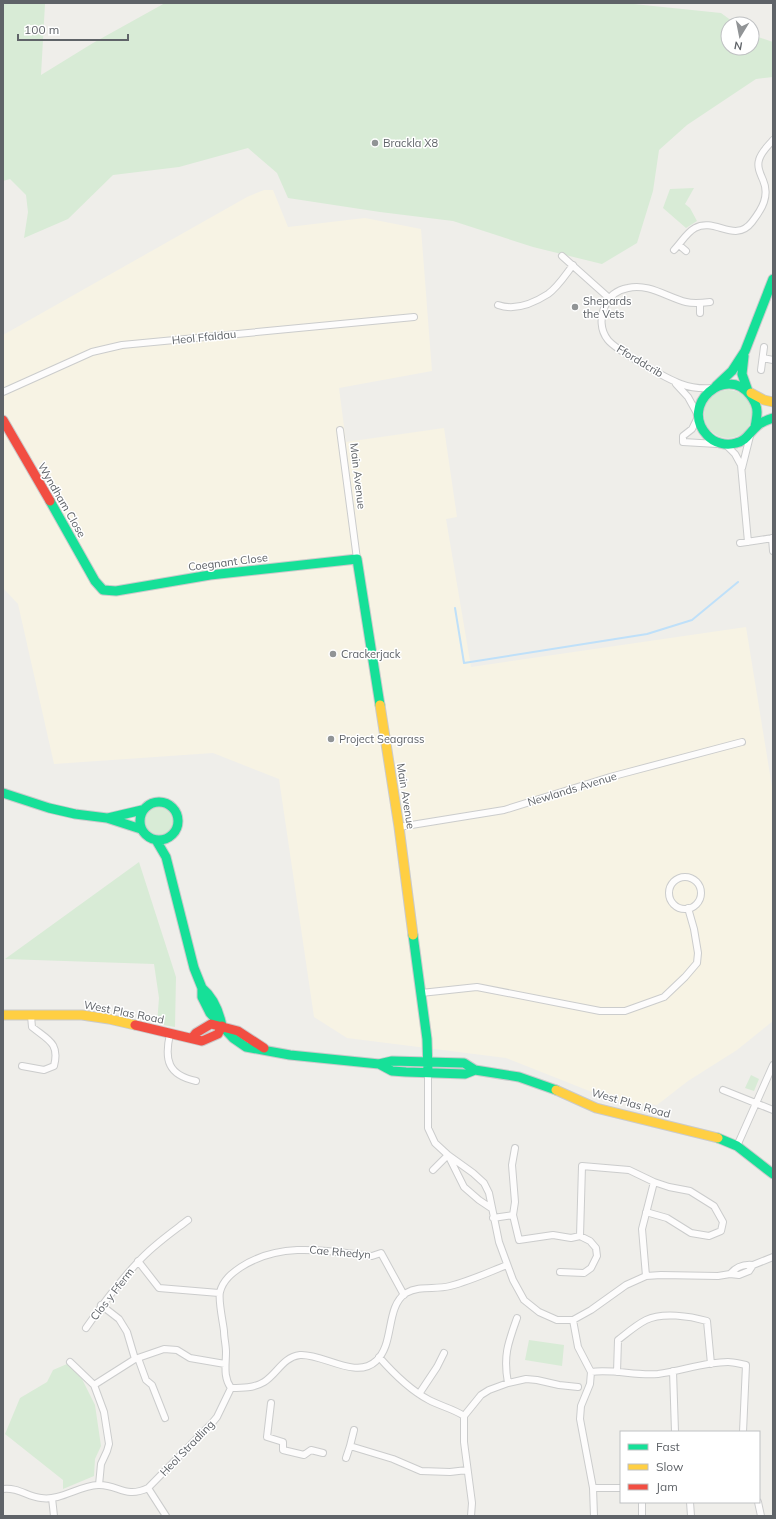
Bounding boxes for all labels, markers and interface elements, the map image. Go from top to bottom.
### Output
scale bar [18,16,128,42]
north arrow [720,16,760,56]
text: 100 m [24,22,59,37]
text: N [733,38,744,53]
place label: Brackla X8 [383,136,438,150]
marker: Brackla X8 [370,138,380,148]
place label: Shepards the Vets [583,294,631,321]
marker: Shepards the Vets [570,302,580,312]
street label: Heol Ffaldau [171,327,237,347]
street label: Fforddcrib [614,342,666,381]
street label: Main Avenue [347,442,369,510]
street label: Wyndham Close [35,460,89,540]
street label: Coegnant Close [187,550,269,574]
place label: Crackerjack [341,647,401,661]
marker: Crackerjack [328,649,338,659]
place label: Project Seagrass [339,732,425,746]
marker: Project Seagrass [326,734,336,744]
street label: Main Avenue [394,762,418,830]
street label: Newlands Avenue [526,769,618,809]
street label: West Plas Road [83,997,165,1027]
street label: West Plas Road [590,1085,672,1121]
street label: Cae Rhedyn [309,1242,371,1262]
street label: Clos y Fferm [87,1265,137,1323]
street label: Heol Stradling [157,1417,217,1479]
legend [620,1431,760,1503]
text: Fast [656,1439,680,1454]
text: Slow [656,1459,684,1474]
text: Jam [656,1479,678,1494]

